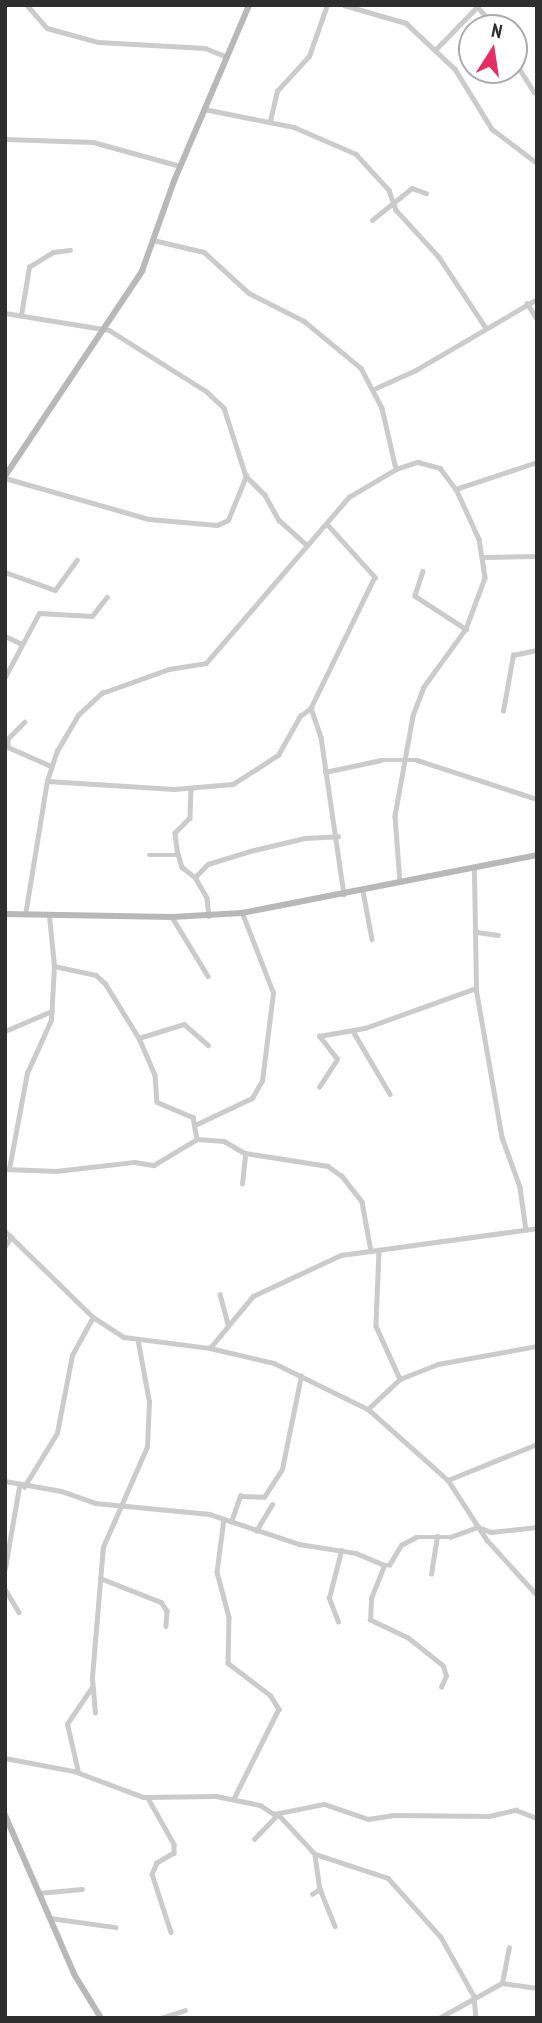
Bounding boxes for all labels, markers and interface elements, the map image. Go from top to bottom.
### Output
north arrow [458,14,528,84]
text: N [489,18,504,43]

